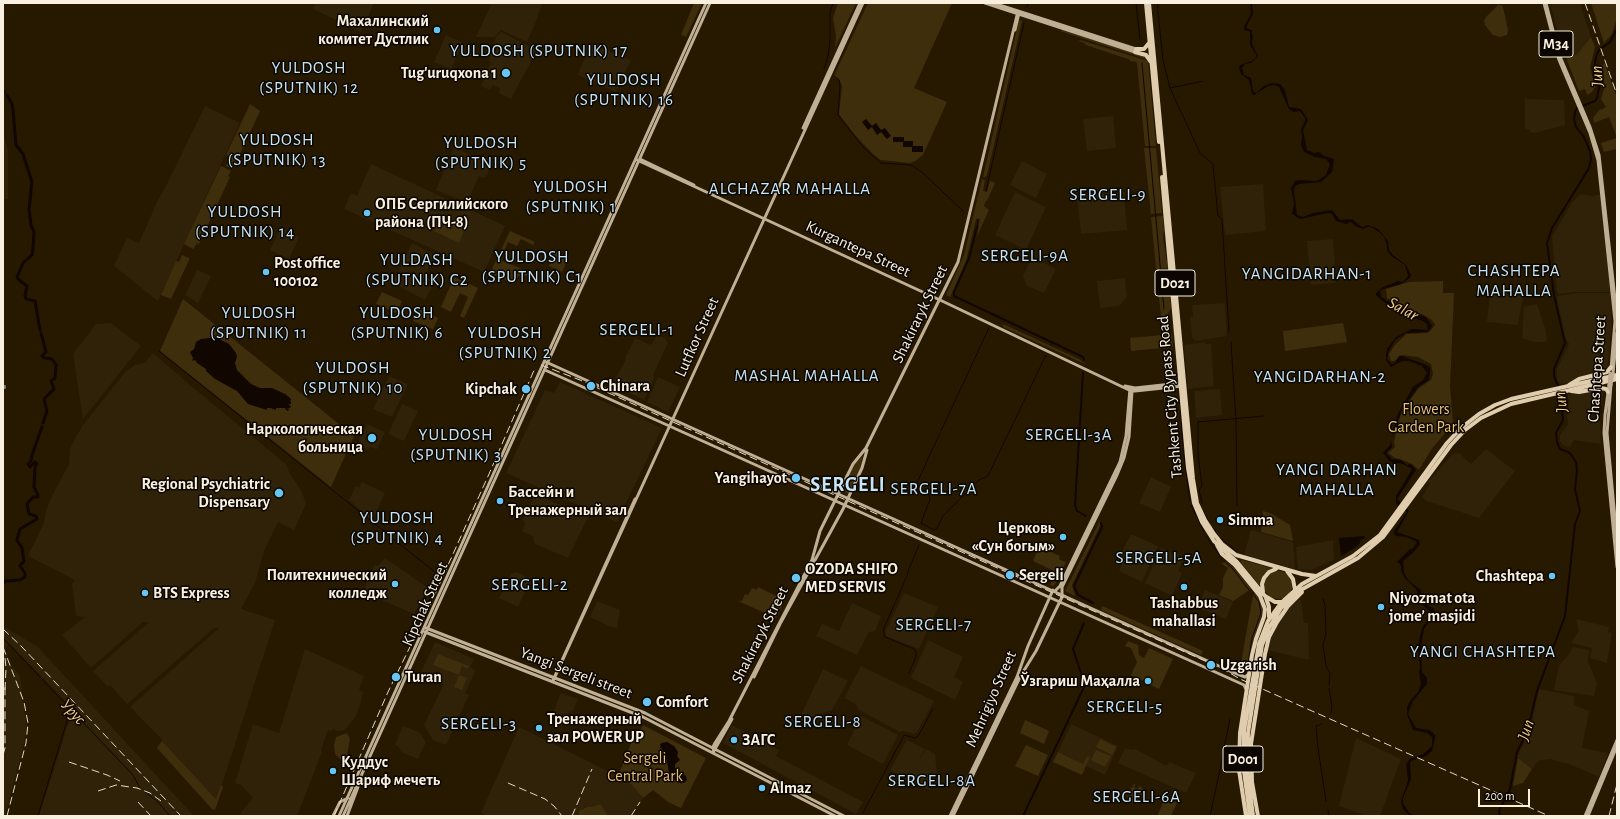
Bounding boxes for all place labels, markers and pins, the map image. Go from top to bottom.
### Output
place label: Махалинский комитет Дустлик [318,11,429,49]
marker: Махалинский комитет Дустлик [432,25,442,35]
place label: Tug'uruqxona 1 [401,63,497,83]
marker: Tug'uruqxona 1 [500,67,512,79]
place label: ОПБ Сергилийского района (ПЧ-8) [375,194,508,232]
marker: ОПБ Сергилийского района (ПЧ-8) [362,208,372,218]
place label: Post office 100102 [274,253,340,291]
marker: Post office 100102 [261,267,271,277]
place label: Chinara [600,376,650,396]
place label: Kipchak [465,379,517,399]
marker: Chinara [585,380,597,392]
marker: Kipchak [520,383,532,395]
place label: Наркологическая больница [246,419,363,457]
marker: Наркологическая больница [366,432,378,444]
place label: Yangihayot [715,468,787,488]
marker: Yangihayot [790,472,802,484]
place label: Regional Psychiatric Dispensary [141,474,270,512]
place label: Бассейн и Тренажерный зал [508,482,627,520]
marker: Regional Psychiatric Dispensary [273,487,285,499]
marker: Бассейн и Тренажерный зал [495,496,505,506]
place label: Simma [1228,510,1274,530]
marker: Simma [1215,515,1225,525]
place label: Церковь «Сун богым» [971,518,1055,556]
marker: Церковь «Сун богым» [1058,532,1068,542]
place label: OZODA SHIFO MED SERVIS [805,559,898,597]
place label: Политехнический колледж [267,565,387,603]
place label: Sergeli [1019,565,1064,585]
place label: Сhashtepa [1475,566,1544,586]
marker: Sergeli [1004,569,1016,581]
marker: Сhashtepa [1547,571,1557,581]
marker: OZODA SHIFO MED SERVIS [790,572,802,584]
marker: Политехнический колледж [390,579,400,589]
marker: Tashabbus mahallasi [1179,582,1189,592]
place label: BTS Express [153,583,230,603]
marker: BTS Express [140,588,150,598]
place label: Niyozmat ota jome’ masjidi [1389,588,1475,626]
place label: Tashabbus mahallasi [1150,593,1218,631]
marker: Niyozmat ota jome’ masjidi [1376,602,1386,612]
place label: Uzgarish [1220,655,1277,675]
marker: Uzgarish [1205,659,1217,671]
place label: Turan [405,667,442,687]
marker: Turan [390,671,402,683]
place label: Ўзгариш Маҳалла [1020,671,1140,691]
marker: Ўзгариш Маҳалла [1143,676,1153,686]
place label: Comfort [656,692,709,712]
marker: Comfort [641,696,653,708]
place label: Тренажерный зал POWER UP [547,709,644,747]
marker: Тренажерный зал POWER UP [534,723,544,733]
place label: ЗАГС [742,730,775,750]
marker: ЗАГС [729,735,739,745]
place label: Куддус Шариф мечеть [341,752,440,790]
marker: Куддус Шариф мечеть [328,766,338,776]
place label: Almaz [770,778,811,798]
marker: Almaz [757,783,767,793]

